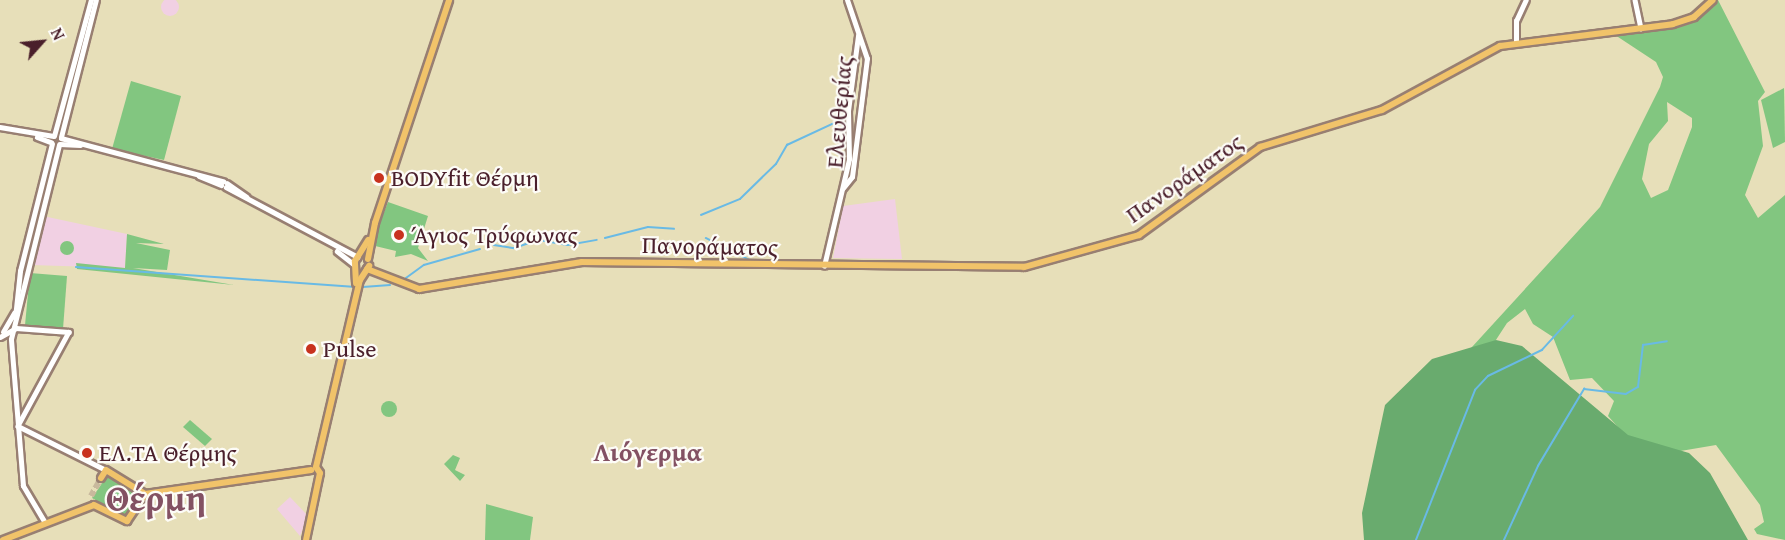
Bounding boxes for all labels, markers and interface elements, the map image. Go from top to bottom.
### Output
north arrow [12,12,72,72]
text: N [45,24,71,44]
street label: Ελευθερίας [820,55,858,169]
street label: Πανοράματος [1120,127,1248,229]
place label: BODYfit Θέρμη [391,164,539,192]
marker: BODYfit Θέρμη [372,171,386,185]
place label: Άγιος Τρύφωνας [411,221,578,249]
marker: Άγιος Τρύφωνας [392,228,406,242]
street label: Πανοράματος [642,230,778,262]
place label: Pulse [323,335,376,363]
marker: Pulse [304,342,318,356]
district label: Λιόγερμα [594,436,702,468]
place label: ΕΛ.ΤΑ Θέρμης [99,439,237,467]
marker: ΕΛ.ΤΑ Θέρμης [80,446,94,460]
district label: Θέρμη [106,475,206,519]

